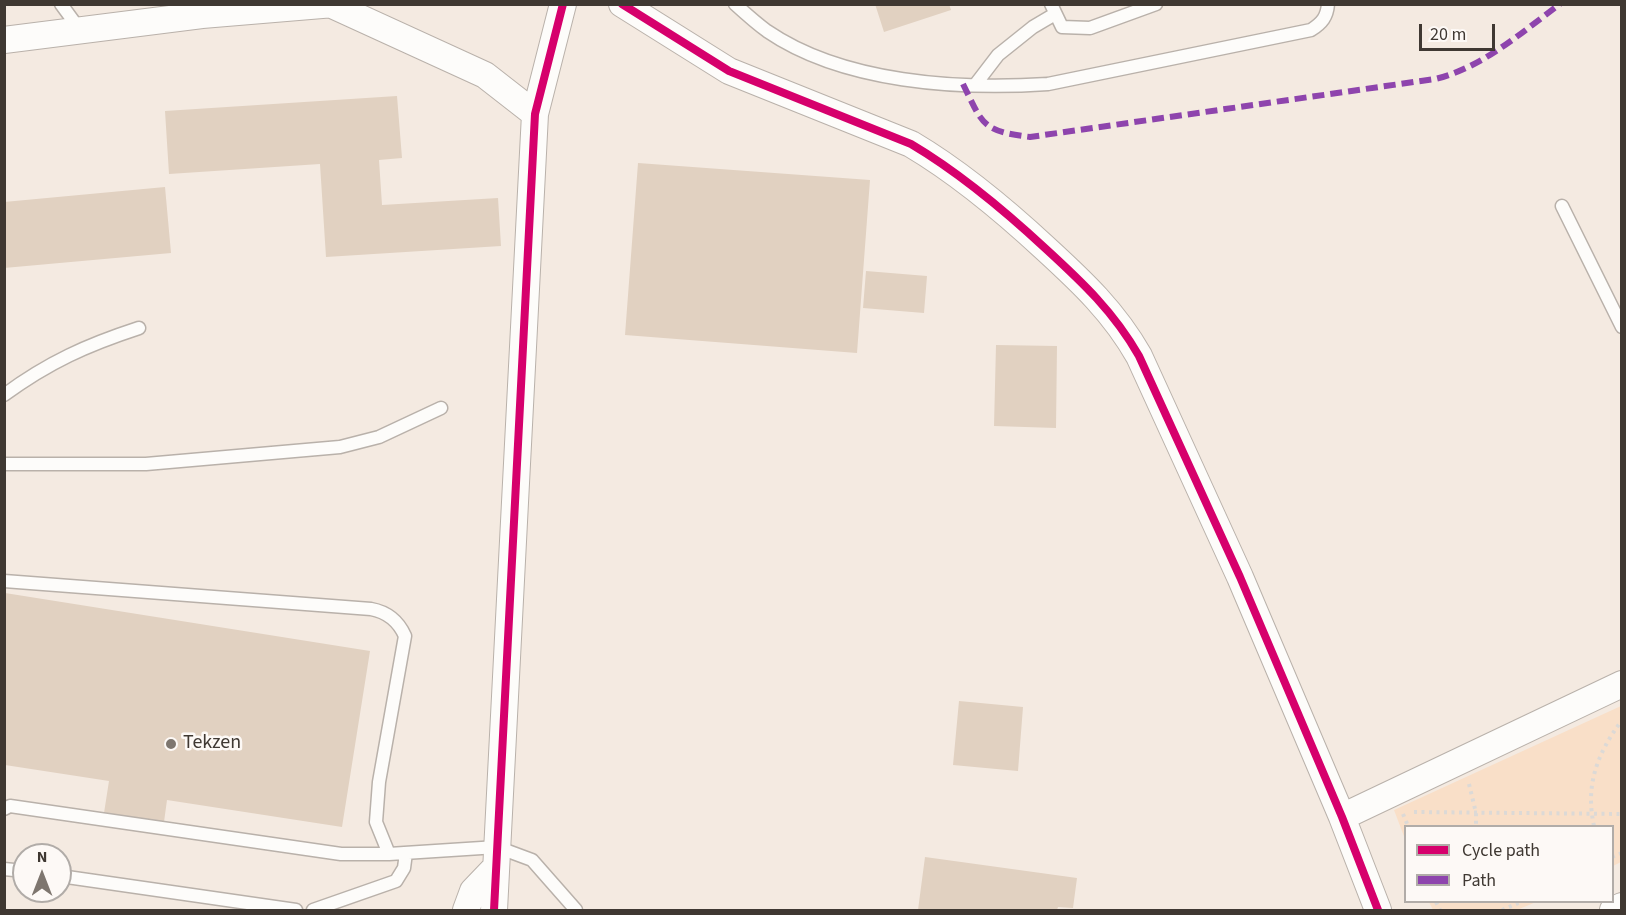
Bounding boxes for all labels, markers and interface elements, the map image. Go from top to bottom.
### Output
scale bar [1422,12,1498,50]
text: 20 m [1430,22,1466,47]
place label: Tekzen [183,732,241,756]
marker: Tekzen [164,737,178,751]
legend [1404,825,1614,903]
text: Cycle path [1462,838,1540,863]
north arrow [12,843,72,903]
text: N [37,846,47,868]
text: Path [1462,868,1496,893]

